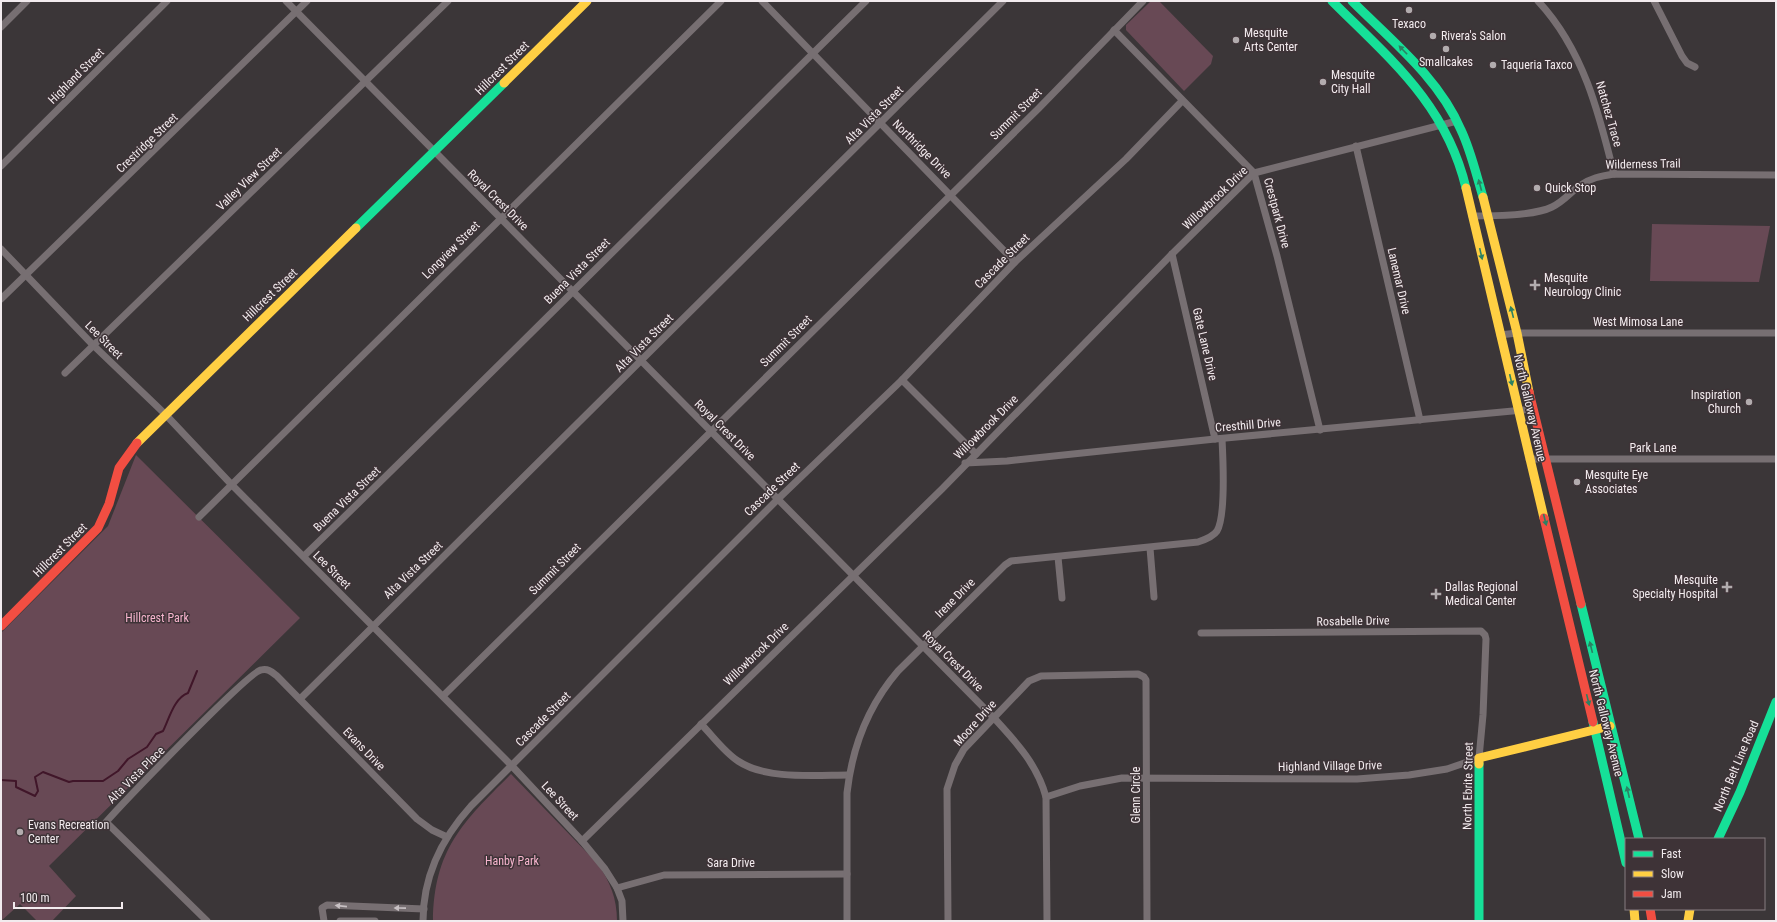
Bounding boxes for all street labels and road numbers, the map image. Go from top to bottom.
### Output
street label: Hillcrest Street [472,38,532,98]
street label: Highland Street [45,45,107,107]
street label: Natchez Trace [1593,80,1625,149]
street label: Alta Vista Street [842,83,906,147]
street label: Summit Street [987,85,1045,143]
street label: Crestridge Street [113,110,181,176]
street label: Northridge Drive [890,117,955,182]
street label: Valley View Street [214,144,285,213]
street label: Wilderness Trail [1605,156,1681,172]
street label: Willowbrook Drive [1180,163,1251,233]
street label: Royal Crest Drive [465,167,532,234]
street label: Crestpark Drive [1261,176,1293,250]
street label: Longview Street [419,218,483,282]
street label: Cascade Street [972,230,1033,291]
street label: Buena Vista Street [541,235,613,307]
street label: Lanemar Drive [1385,246,1414,316]
street label: Hillcrest Street [240,265,300,324]
street label: Gate Lane Drive [1190,306,1220,382]
street label: Alta Vista Street [612,311,676,375]
street label: Summit Street [757,312,815,370]
street label: West Mimosa Lane [1593,315,1683,329]
street label: Lee Street [82,318,126,362]
street label: North Galloway Avenue [1511,353,1549,463]
street label: Willowbrook Drive [951,392,1021,462]
street label: Royal Crest Drive [692,397,759,464]
street label: Cresthill Drive [1215,415,1282,435]
street label: Park Lane [1629,441,1677,455]
street label: Cascade Street [741,459,803,519]
street label: Buena Vista Street [311,463,384,534]
street label: Hillcrest Street [30,520,90,580]
street label: Alta Vista Street [380,538,446,602]
street label: Summit Street [526,540,584,598]
street label: Lee Street [310,548,354,592]
street label: Irene Drive [932,575,978,621]
street label: Rosabelle Drive [1316,613,1390,629]
street label: Willowbrook Drive [721,619,792,689]
street label: Royal Crest Drive [920,628,987,695]
street label: North Galloway Avenue [1586,668,1626,778]
street label: Cascade Street [513,688,574,749]
street label: Moore Drive [951,697,1000,749]
street label: North Belt Line Road [1711,718,1762,814]
street label: Evans Drive [340,725,388,774]
street label: North Ebrite Street [1460,742,1476,830]
street label: Alta Vista Place [105,743,168,806]
street label: Highland Village Drive [1278,758,1382,774]
street label: Glenn Circle [1129,766,1143,823]
street label: Lee Street [539,779,582,824]
street label: Sara Drive [707,856,755,870]

